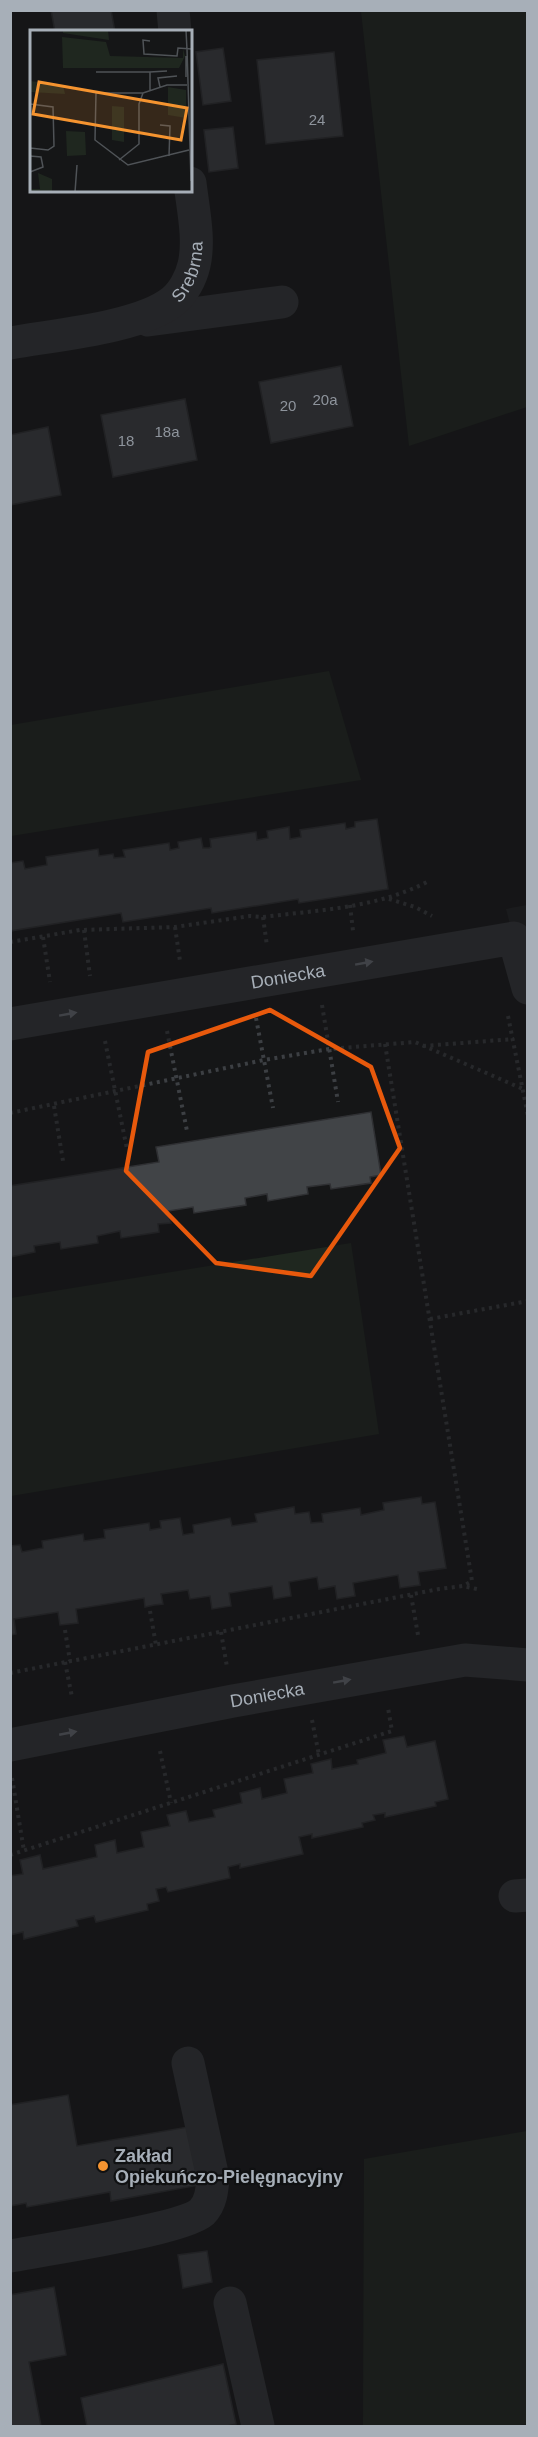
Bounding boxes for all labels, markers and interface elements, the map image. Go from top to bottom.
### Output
inset map [30,30,192,192]
house number: 24 [309,111,325,128]
street label: Srebrna [167,240,206,306]
house number: 20a [312,391,338,408]
house number: 20 [280,397,296,414]
house number: 18a [154,423,180,440]
house number: 18 [118,432,134,449]
one-way arrow [355,959,374,968]
street label: Doniecka [249,960,328,993]
one-way arrow [59,1009,78,1018]
one-way arrow [333,1677,352,1686]
street label: Doniecka [228,1678,307,1711]
one-way arrow [59,1728,78,1737]
place label: Zakład Opiekuńczo-Pielęgnacyjny [115,2146,343,2187]
marker: Zakład Opiekuńczo-Pielęgnacyjny [96,2159,110,2173]

